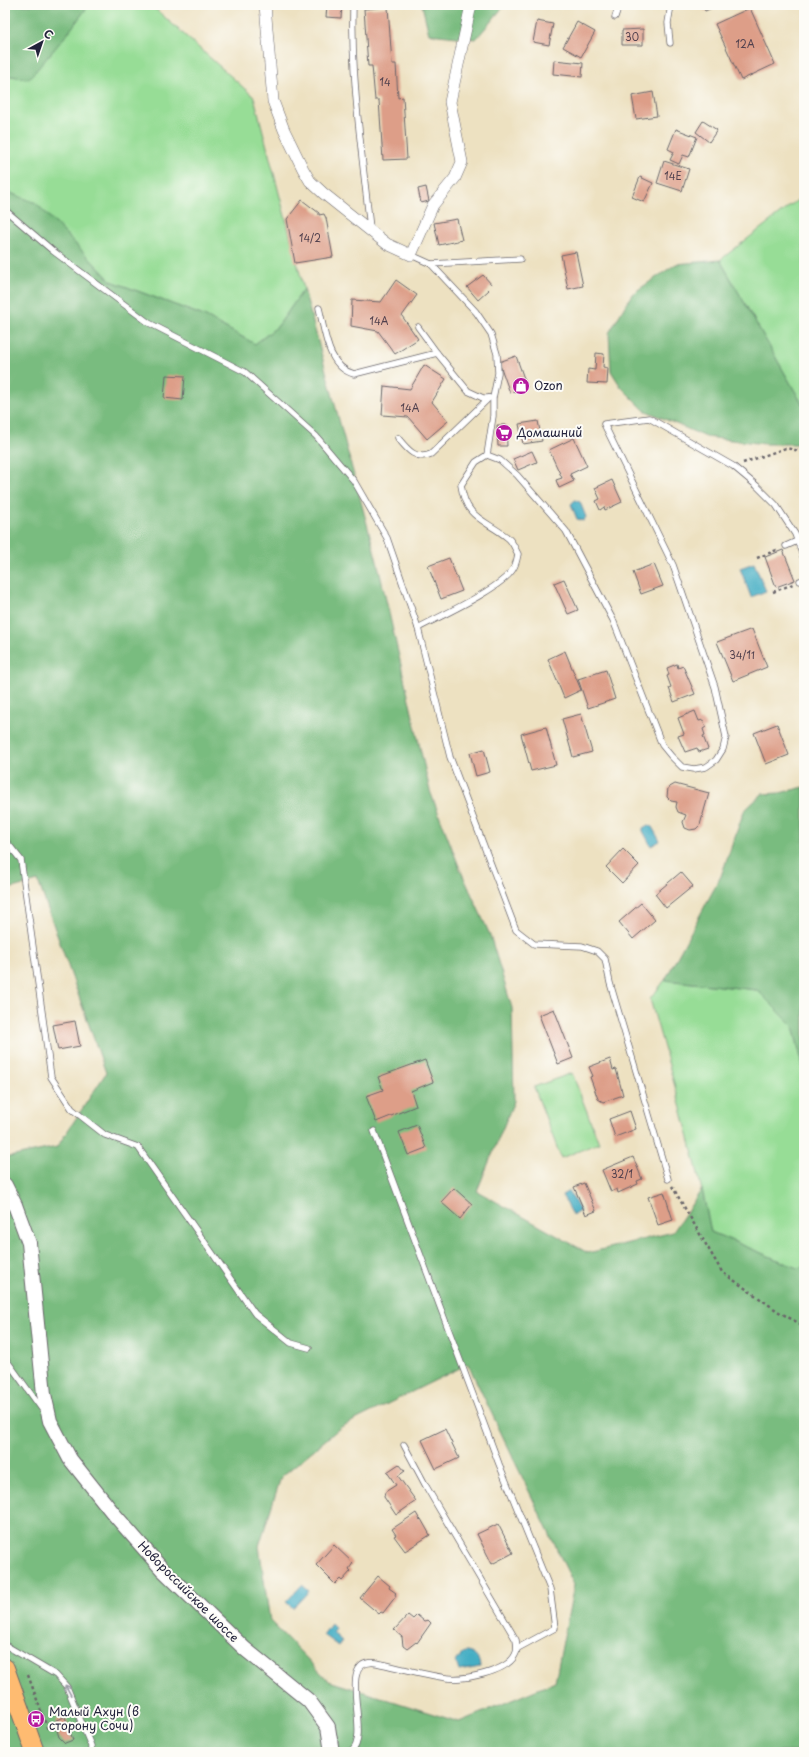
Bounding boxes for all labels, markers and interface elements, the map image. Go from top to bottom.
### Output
north arrow [22,22,62,62]
text: С [40,25,57,43]
house number: 30 [625,29,639,44]
house number: 12А [735,36,755,51]
house number: 14 [379,74,391,89]
house number: 14Е [664,168,682,183]
house number: 14/2 [299,230,321,245]
house number: 14А [370,313,389,328]
shop icon: Ozon [511,376,531,396]
place label: Ozon [534,376,563,394]
house number: 14А [401,400,420,415]
supermarket icon: Домашний [494,423,514,443]
place label: Домашний [516,423,582,441]
house number: 34/11 [729,647,755,662]
house number: 32/1 [611,1166,633,1181]
street label: Новороссийское шоссе [134,1537,243,1646]
one-way arrow [63,1684,71,1696]
place label: Малый Ахун (в сторону Сочи) [49,1702,139,1734]
bus stop icon: Малый Ахун (в сторону Сочи) [26,1709,46,1729]

